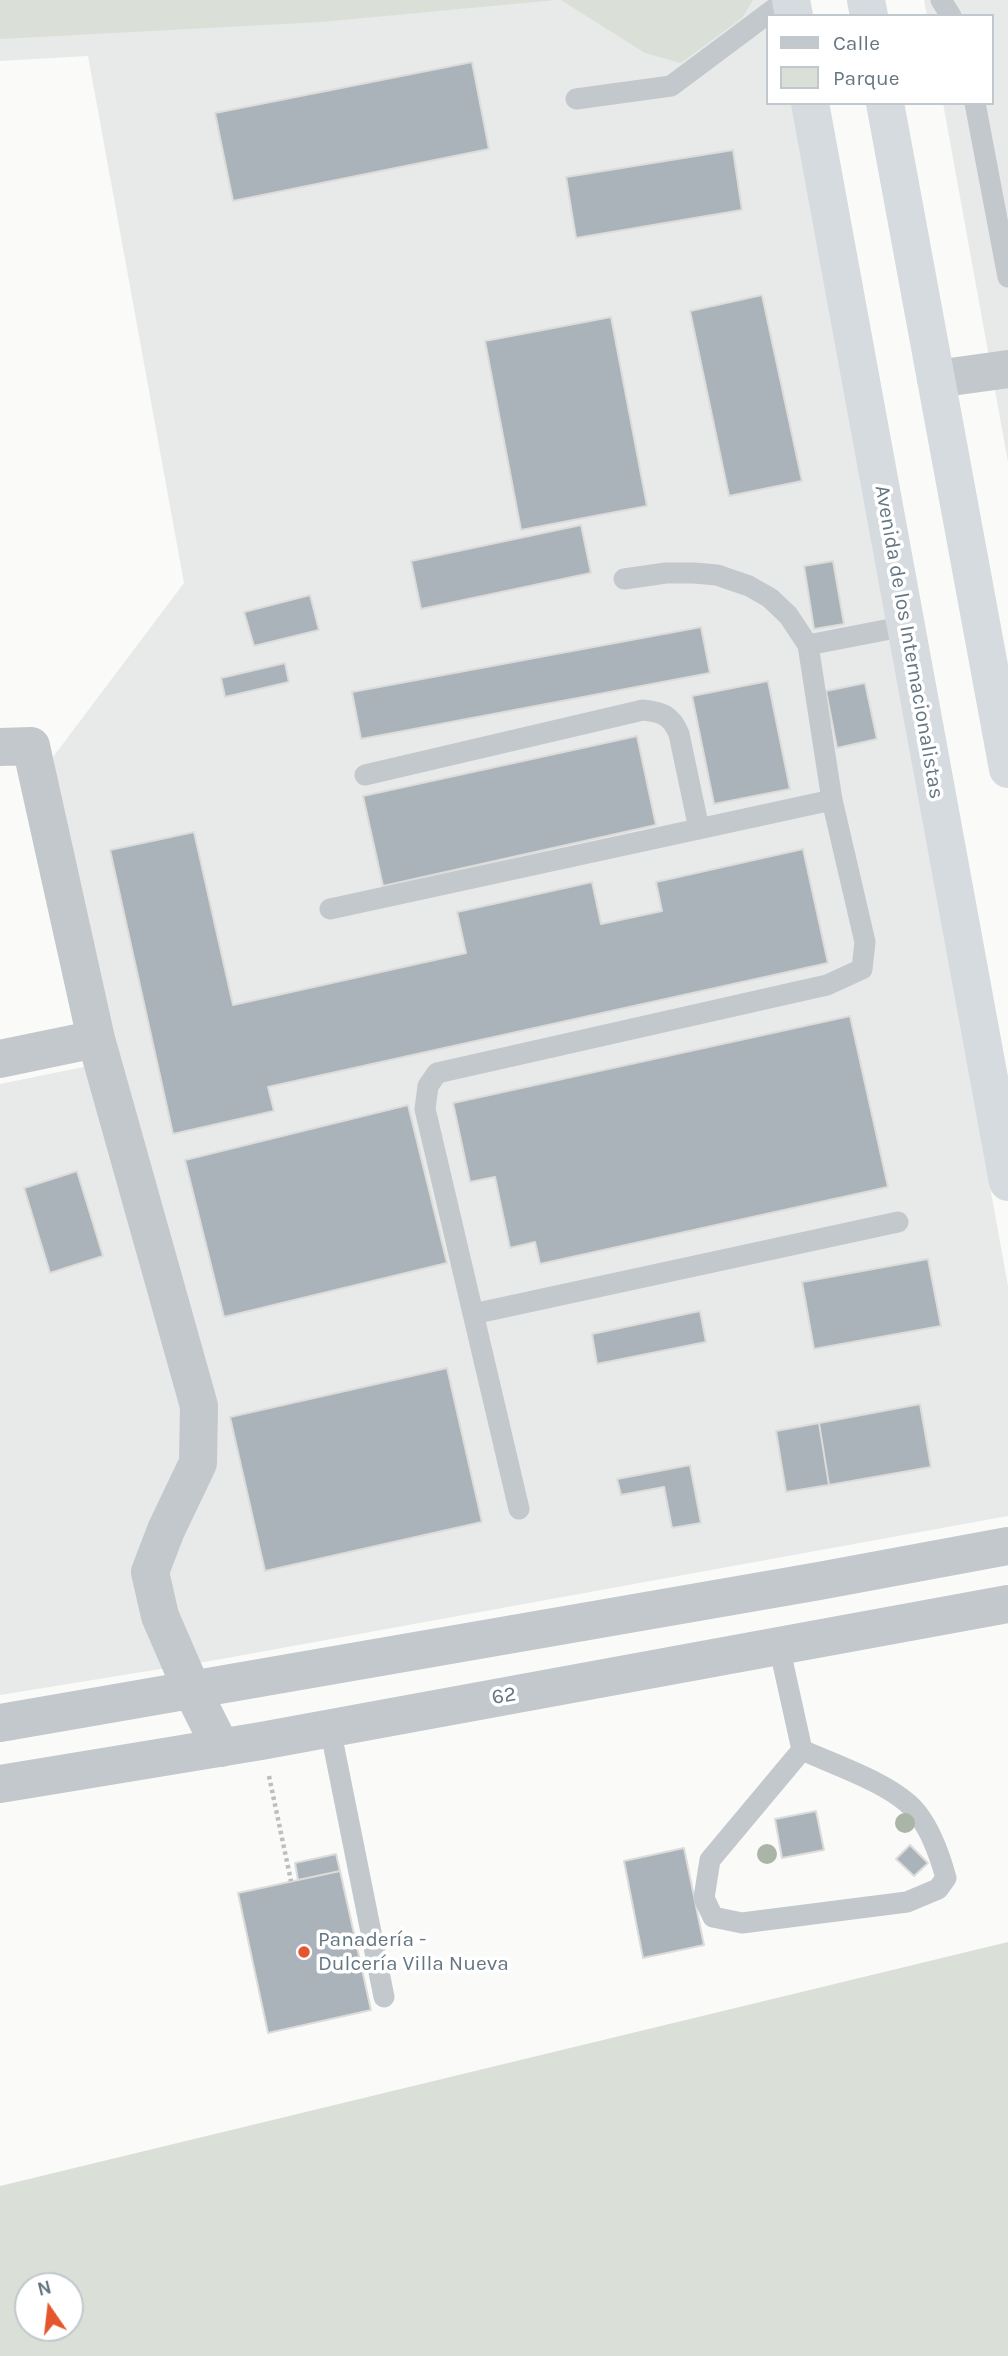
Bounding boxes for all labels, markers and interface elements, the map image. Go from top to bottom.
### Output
legend [766,14,994,105]
text: Calle [833,31,880,55]
text: Parque [833,66,900,90]
street label: Avenida de los Internacionalistas [869,483,949,801]
street label: 62 [490,1681,518,1711]
place label: Panadería - Dulcería Villa Nueva [318,1927,509,1977]
marker: Panadería - Dulcería Villa Nueva [296,1944,312,1960]
north arrow [14,2272,84,2342]
text: N [35,2276,54,2301]

